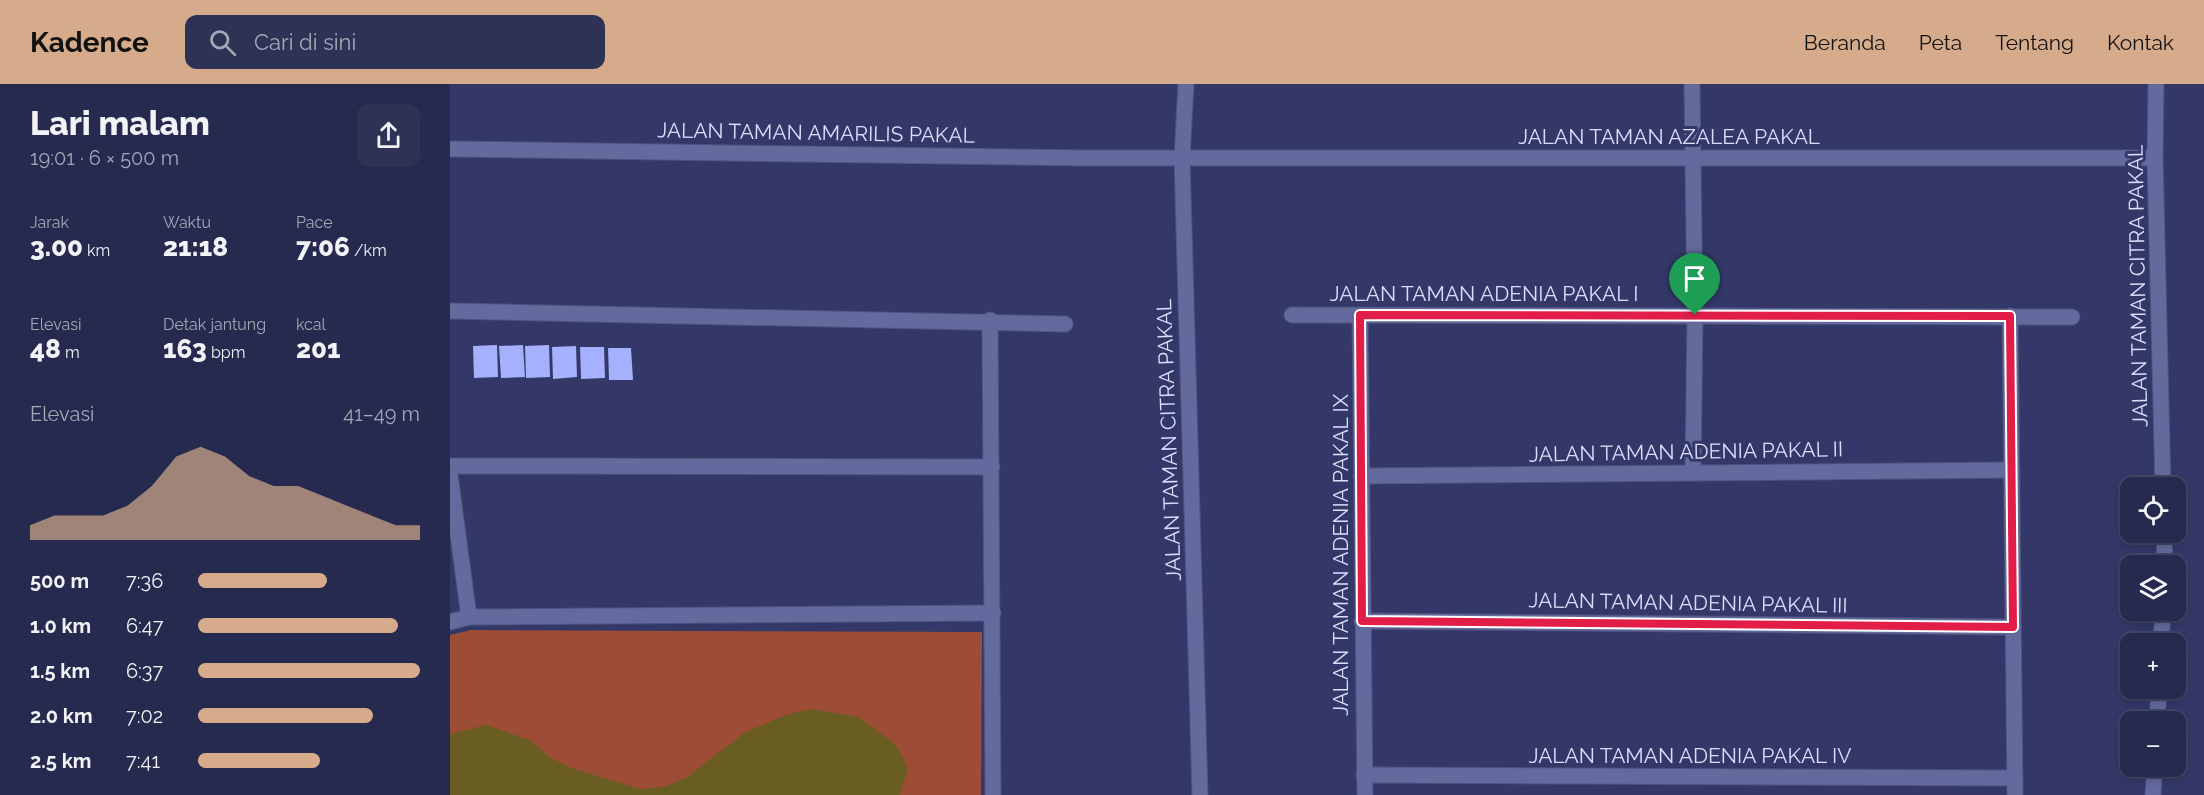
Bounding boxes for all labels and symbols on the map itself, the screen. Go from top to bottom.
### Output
street label: JALAN TAMAN AMARILIS PAKAL [657,117,975,148]
street label: JALAN TAMAN AZALEA PAKAL [1518,124,1820,149]
street label: JALAN TAMAN CITRA PAKAL [2123,145,2152,427]
pin [1669,253,1720,315]
street label: JALAN TAMAN ADENIA PAKAL I [1330,281,1638,306]
street label: JALAN TAMAN CITRA PAKAL [1151,299,1186,581]
street label: JALAN TAMAN ADENIA PAKAL IX [1328,393,1353,716]
street label: JALAN TAMAN ADENIA PAKAL II [1529,436,1843,467]
street label: JALAN TAMAN ADENIA PAKAL III [1528,587,1848,618]
street label: JALAN TAMAN ADENIA PAKAL IV [1528,743,1852,768]

